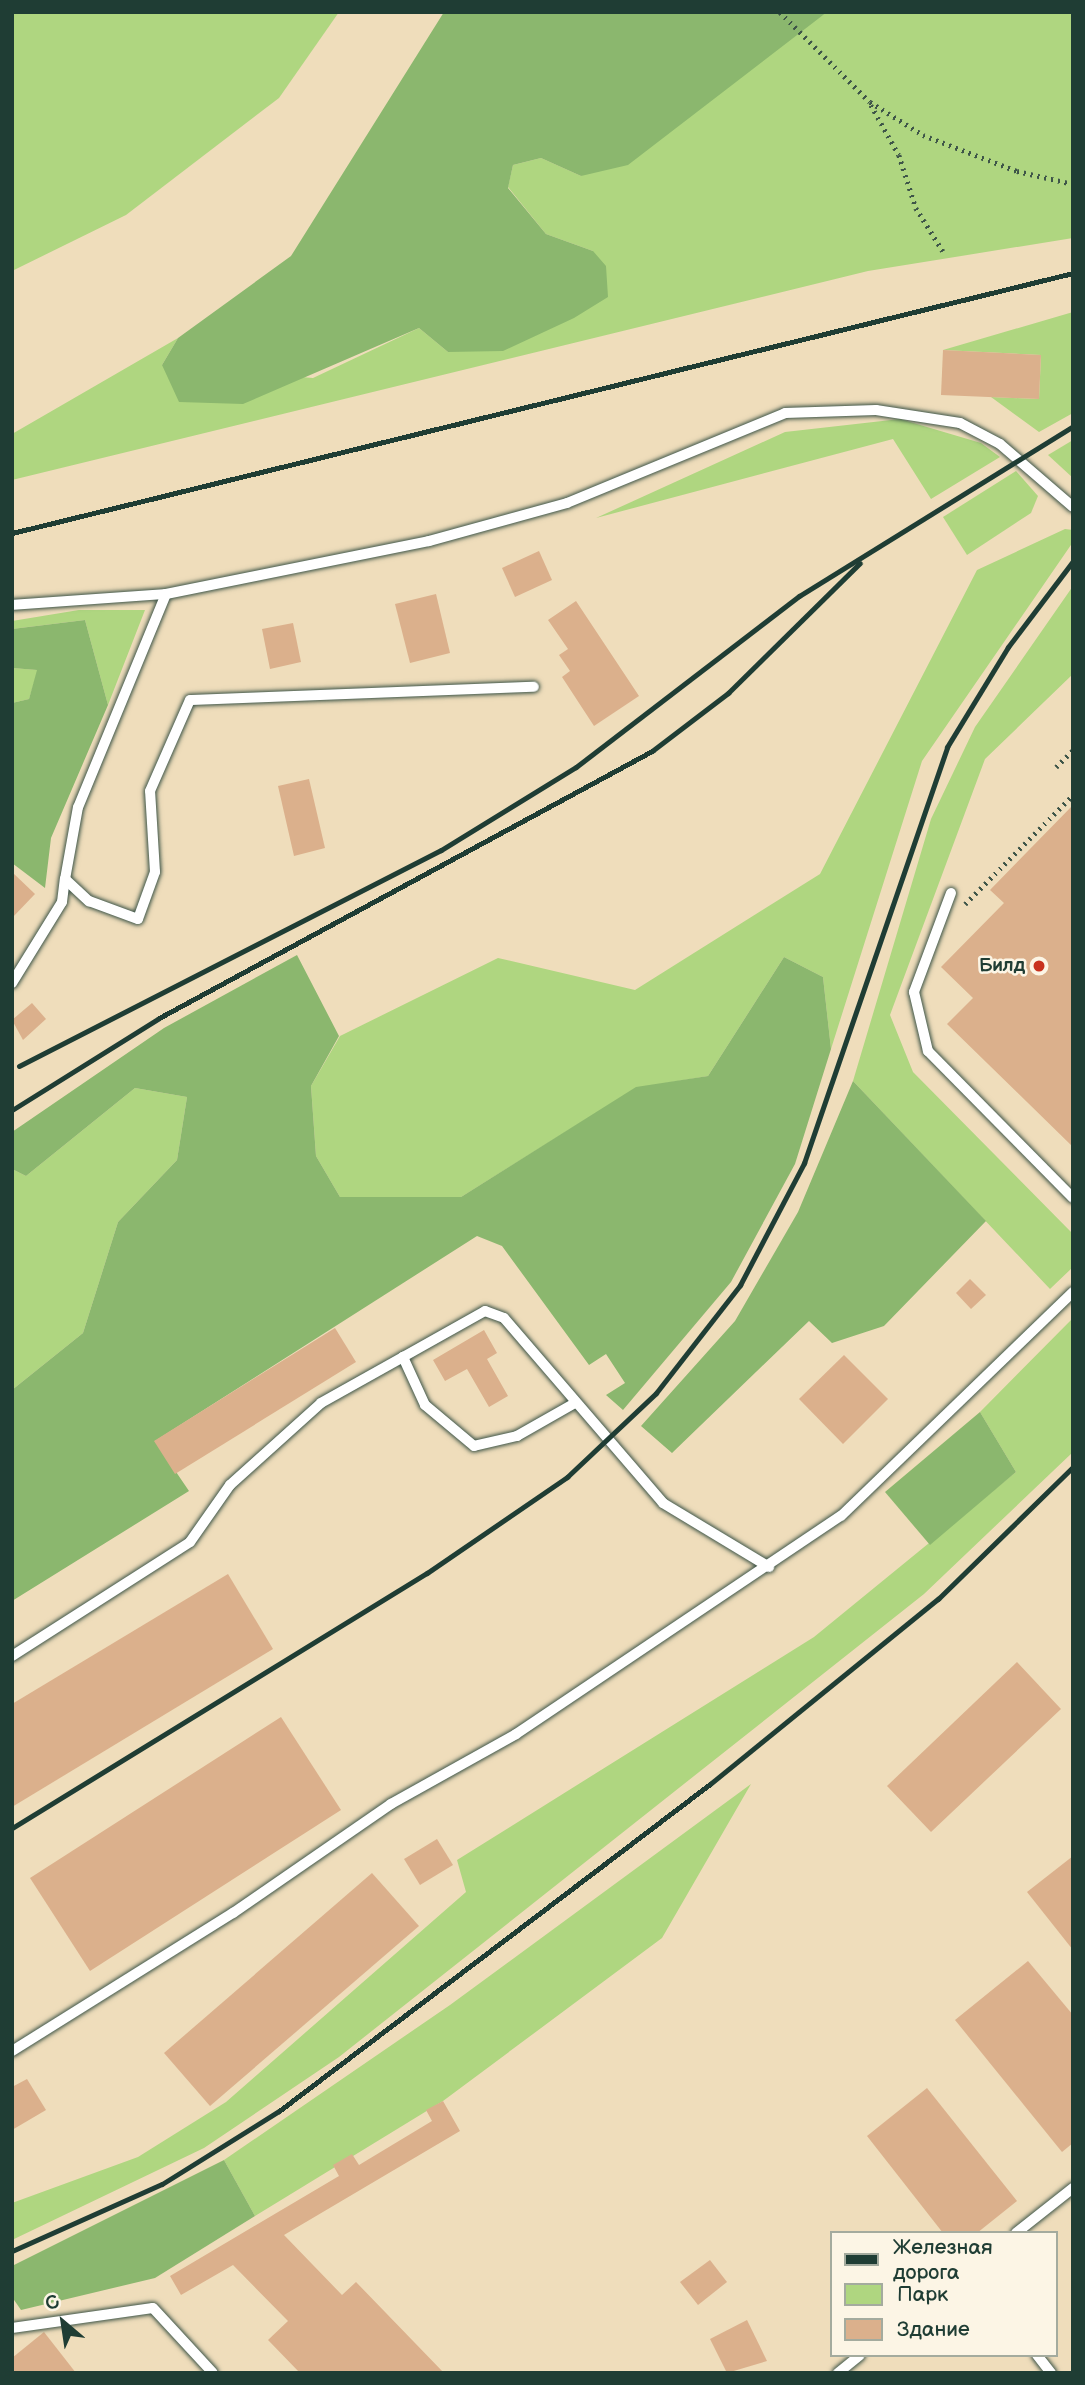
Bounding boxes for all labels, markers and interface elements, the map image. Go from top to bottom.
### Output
place label: Билд [979,955,1025,977]
marker: Билд [1031,958,1047,974]
legend [830,2231,1057,2357]
text: Железная дорога [893,2235,993,2285]
text: Парк [897,2282,948,2307]
north arrow [28,2287,98,2357]
text: С [41,2290,64,2316]
text: Здание [897,2317,970,2342]

